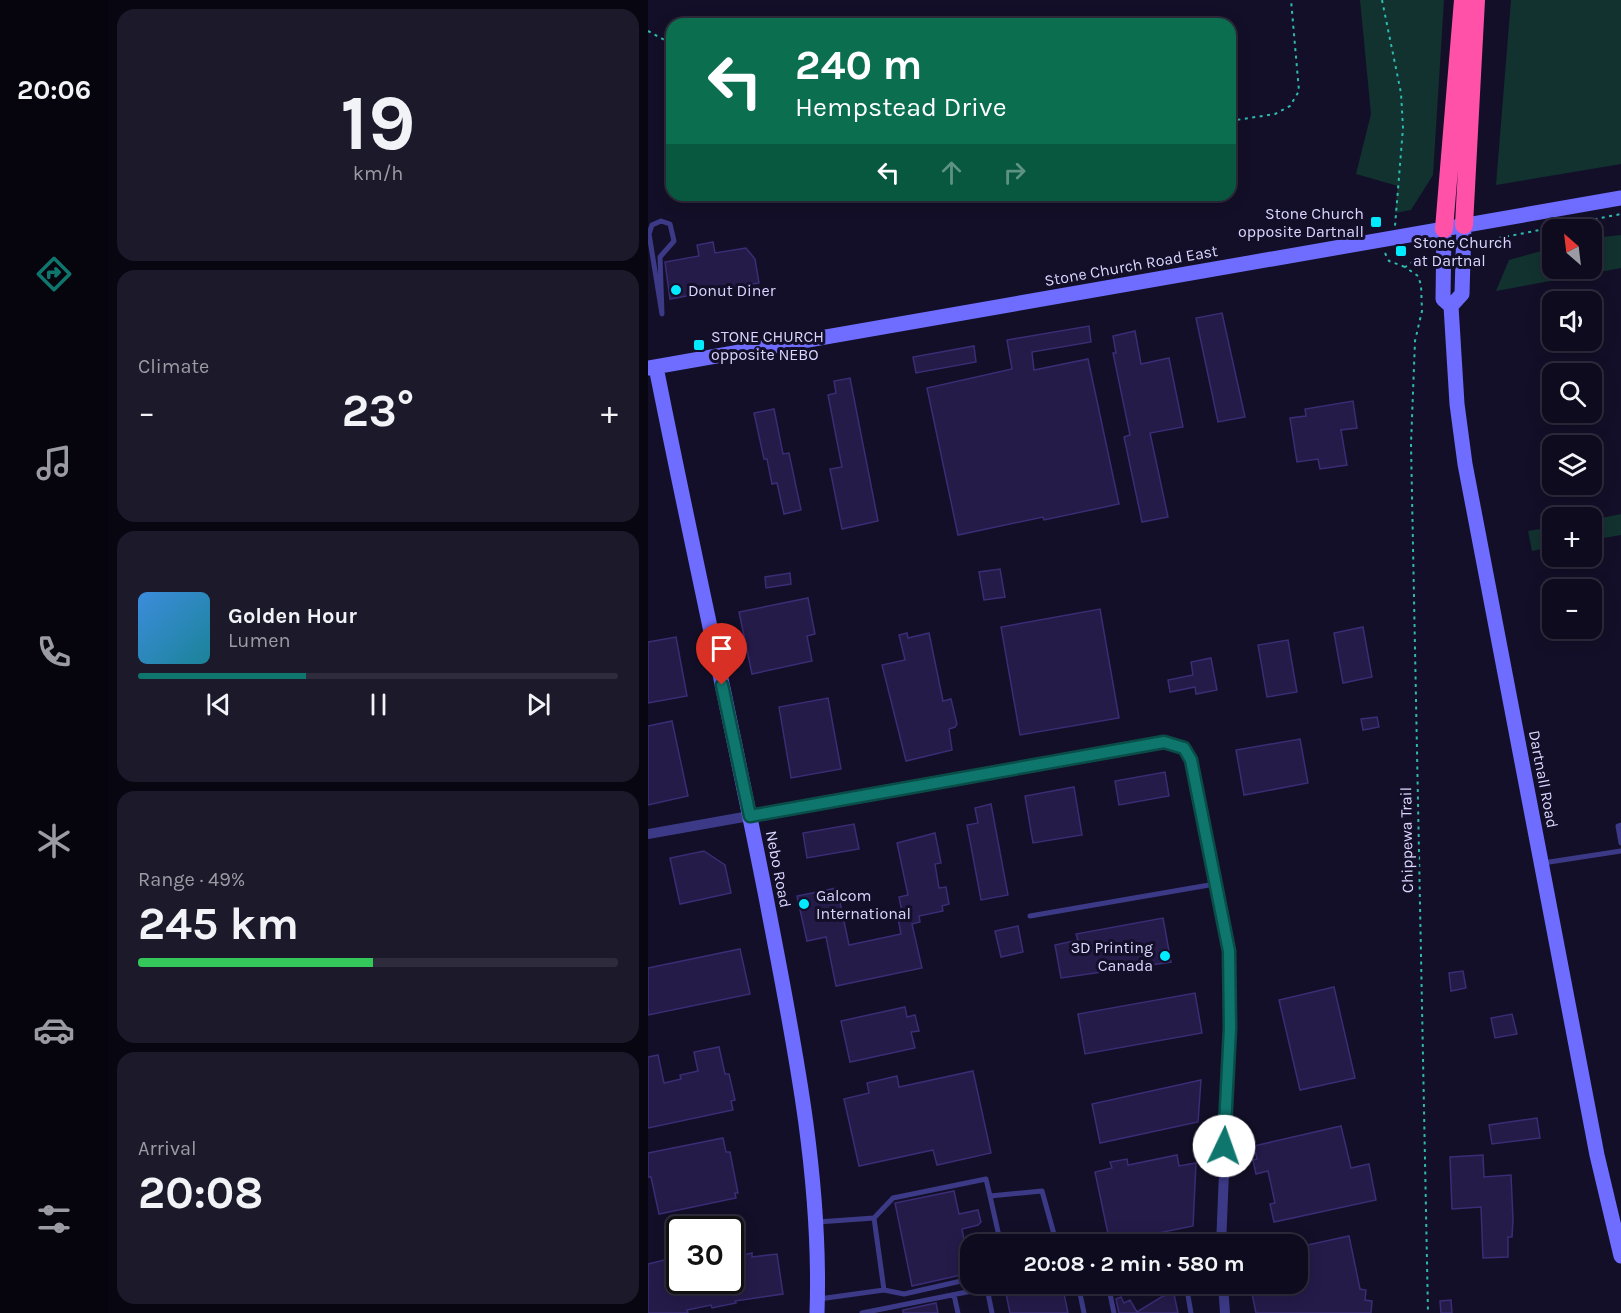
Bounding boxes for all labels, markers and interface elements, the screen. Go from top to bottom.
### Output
text: 240 m [795,40,922,90]
icon: left [696,42,774,120]
text: 20:06 [17,74,91,106]
text: 19 [340,77,416,169]
text: Hempstead Drive [795,91,1007,123]
icon: left [872,156,905,189]
icon: ahead [935,156,968,189]
icon: right [998,156,1031,189]
text: km/h [353,162,403,185]
place label: Stone Church opposite Dartnall [1238,204,1364,241]
marker: Stone Church opposite Dartnall [1369,215,1383,229]
north arrow [1542,219,1602,279]
map controls [1542,219,1602,639]
place label: Stone Church at Dartnal [1413,233,1512,270]
street label: Stone Church Road East [1043,241,1219,290]
marker: Stone Church at Dartnal [1394,244,1408,258]
icon: directions [33,253,75,295]
place label: Donut Diner [688,281,776,300]
marker: Donut Diner [669,283,683,297]
button: sound [1542,291,1602,351]
place label: STONE CHURCH opposite NEBO [711,327,824,364]
marker: STONE CHURCH opposite NEBO [692,338,706,352]
text: Climate [138,355,209,378]
button: search [1542,363,1602,423]
text: 23° [342,385,414,437]
text: − [138,393,155,431]
text: + [601,393,618,431]
button: layers [1542,435,1602,495]
icon: music [33,442,75,484]
button: + [1542,507,1602,567]
button: − [1542,579,1602,639]
text: Golden Hour [228,603,357,629]
pin [696,623,747,685]
text: Lumen [228,629,291,652]
icon: phone [33,631,75,673]
icon: arrive [705,632,738,665]
icon: previous [202,688,235,721]
icon: pause [362,688,395,721]
icon: next [522,688,555,721]
street label: Dartnall Road [1525,729,1562,830]
street label: Chippewa Trail [1396,787,1417,893]
icon: climate [33,820,75,862]
street label: Nebo Road [762,829,795,909]
text: Range · 49% [138,868,245,891]
place label: Galcom International [816,886,911,923]
marker: Galcom International [797,897,811,911]
text: 245 km [138,898,299,950]
place label: 3D Printing Canada [1071,938,1153,975]
marker: 3D Printing Canada [1158,949,1172,963]
icon: car [33,1009,75,1051]
position arrow [1192,1114,1256,1178]
text: Arrival [138,1137,197,1160]
text: 20:08 [138,1167,263,1219]
icon: filters [33,1198,75,1240]
speed limit sign: 30 [666,1216,744,1294]
text: 20:08 · 2 min · 580 m [1023,1251,1245,1277]

